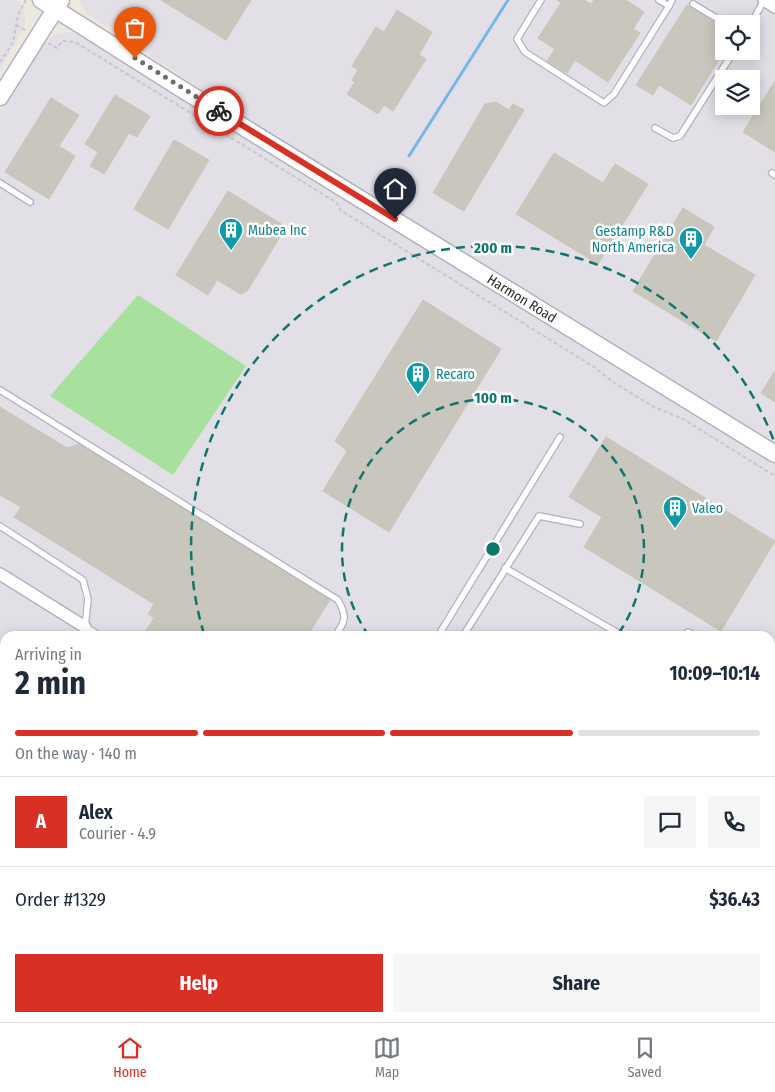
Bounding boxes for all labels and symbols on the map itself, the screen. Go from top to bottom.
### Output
pin [114,7,156,58]
courier [194,86,244,136]
pin [374,168,416,219]
building icon: Mubea Inc [218,217,244,251]
place label: Mubea Inc [248,222,307,239]
place label: Gestamp R&D North America [592,223,674,256]
building icon: Gestamp R&D North America [678,226,704,260]
text: 200 m [473,239,512,257]
street label: Harmon Road [484,271,559,326]
building icon: Recaro [405,361,431,395]
place label: Recaro [436,366,475,383]
text: 100 m [474,389,512,407]
building icon: Valeo [662,495,688,529]
place label: Valeo [692,500,723,517]
centre of rings [484,540,502,558]

